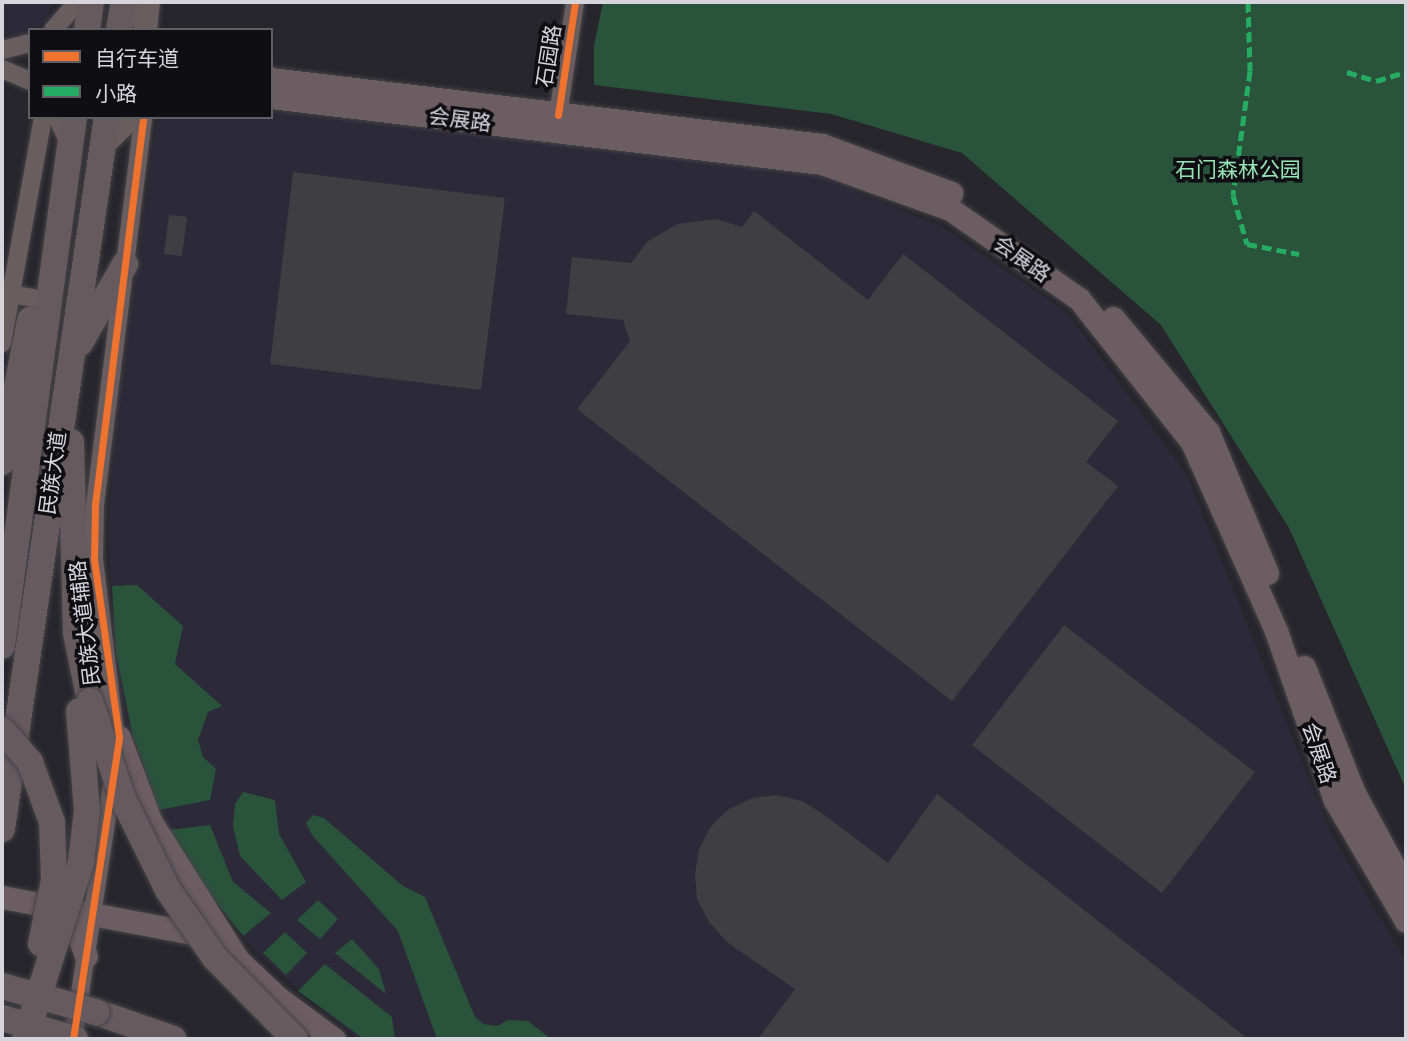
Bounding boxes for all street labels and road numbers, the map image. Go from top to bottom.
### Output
street label: 石园路 [532,23,566,89]
street label: 会展路 [427,104,493,136]
street label: 会展路 [989,231,1055,287]
street label: 民族大道 [35,430,71,516]
street label: 民族大道辅路 [65,559,105,687]
street label: 会展路 [1297,719,1341,787]

